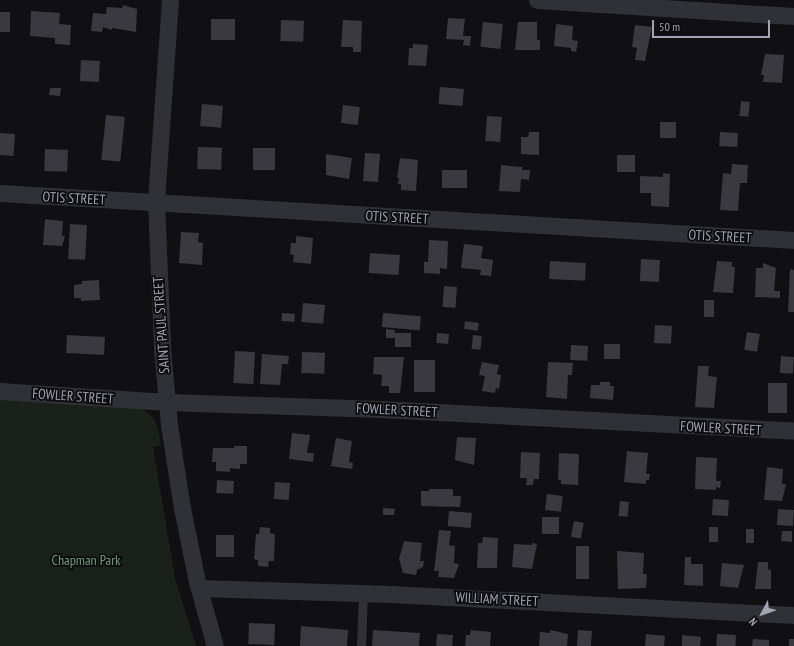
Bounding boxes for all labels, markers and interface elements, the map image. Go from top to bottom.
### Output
scale bar [654,12,772,38]
text: 50 m [659,19,680,34]
street label: OTIS STREET [42,188,106,208]
street label: OTIS STREET [365,207,429,227]
street label: OTIS STREET [688,226,752,246]
street label: SAINT PAUL STREET [149,275,173,375]
street label: FOWLER STREET [32,385,114,407]
street label: FOWLER STREET [356,399,438,421]
street label: FOWLER STREET [680,417,762,439]
park label: Chapman Park [52,552,120,568]
street label: WILLIAM STREET [455,588,539,610]
north arrow [742,594,782,634]
text: N [746,615,760,629]

